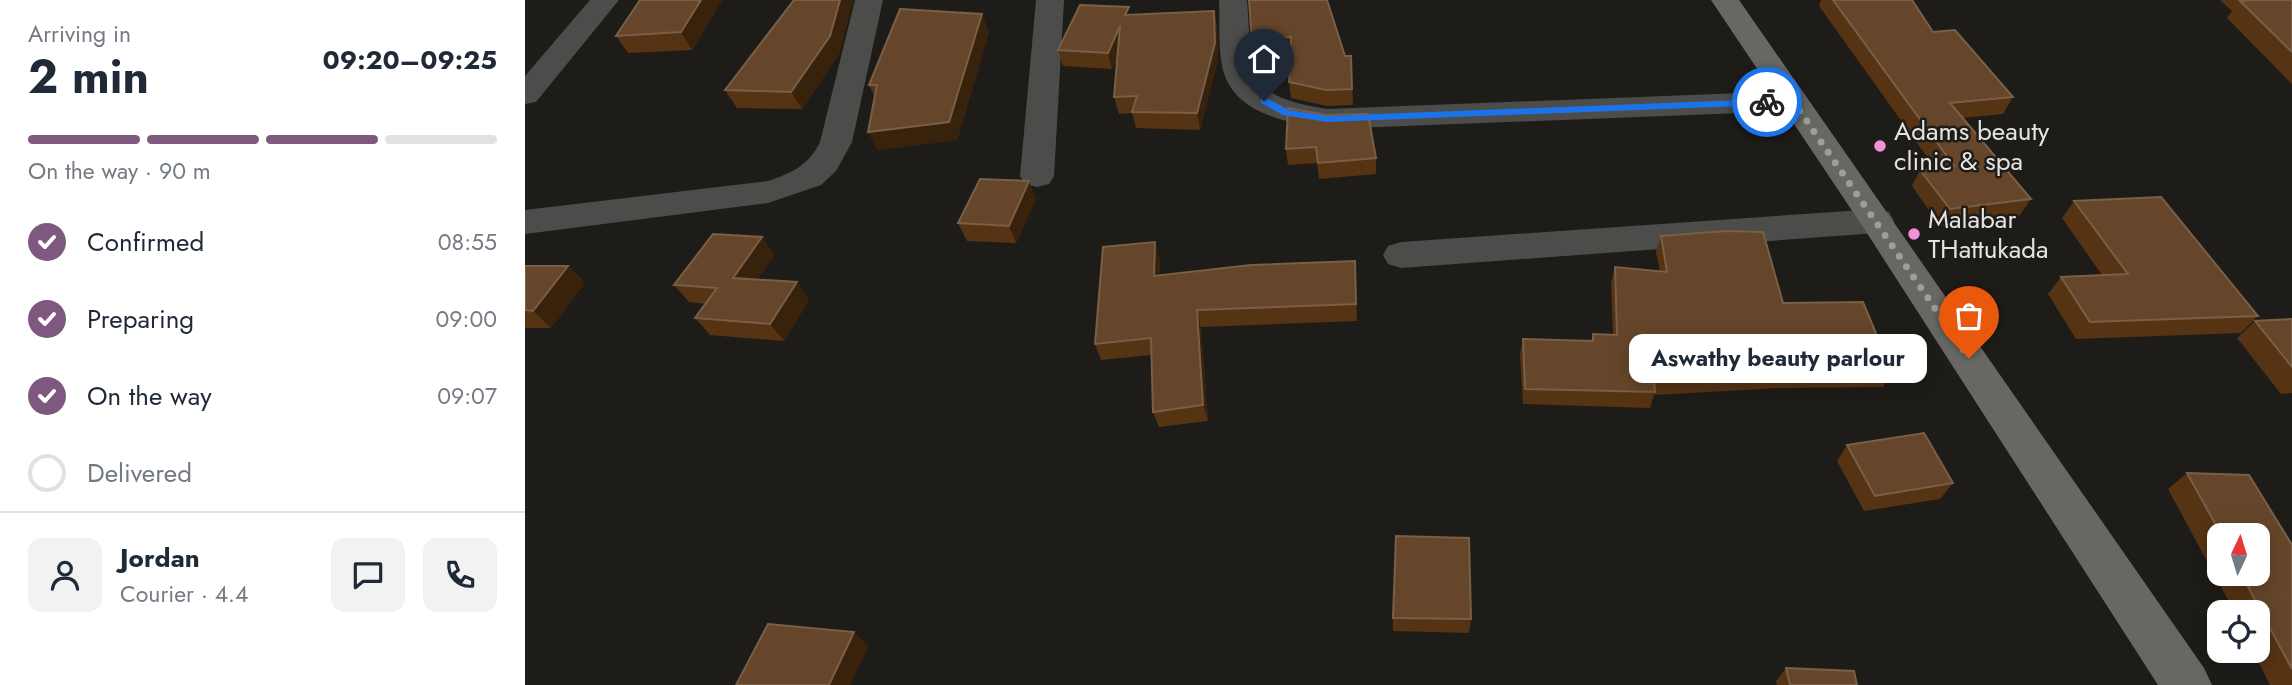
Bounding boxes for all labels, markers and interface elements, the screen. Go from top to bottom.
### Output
text: Arriving in [28,17,131,51]
pin [1234,29,1294,101]
icon: home [1245,40,1283,78]
text: 09:20–09:25 [323,41,497,79]
text: 2 min [28,44,149,110]
courier [1732,67,1802,137]
icon: bike [1748,83,1786,121]
place label: Adams beauty clinic & spa [1894,112,2050,180]
marker: Adams beauty clinic & spa [1872,138,1888,154]
text: On the way · 90 m [28,154,211,188]
place label: Malabar THattukada [1928,200,2049,268]
icon: check [28,223,66,261]
text: Confirmed [87,223,204,261]
text: 08:55 [438,225,497,259]
marker: Malabar THattukada [1906,226,1922,242]
pin [1939,286,1999,358]
icon: bag [1950,297,1988,335]
icon: check [28,300,66,338]
text: Preparing [87,300,194,338]
text: 09:00 [435,302,497,336]
callout: Aswathy beauty parlour [1629,334,1927,382]
text: Aswathy beauty parlour [1651,341,1905,375]
icon: check [28,377,66,415]
text: On the way [87,377,212,415]
text: 09:07 [437,379,497,413]
text: Delivered [87,454,192,492]
north arrow [2207,523,2270,586]
map controls [2207,523,2270,663]
button: person [28,538,102,612]
button: chat [331,538,405,612]
button: phone [423,538,497,612]
text: Jordan [120,539,200,577]
text: Courier · 4.4 [120,577,248,611]
button: locate [2207,600,2270,663]

